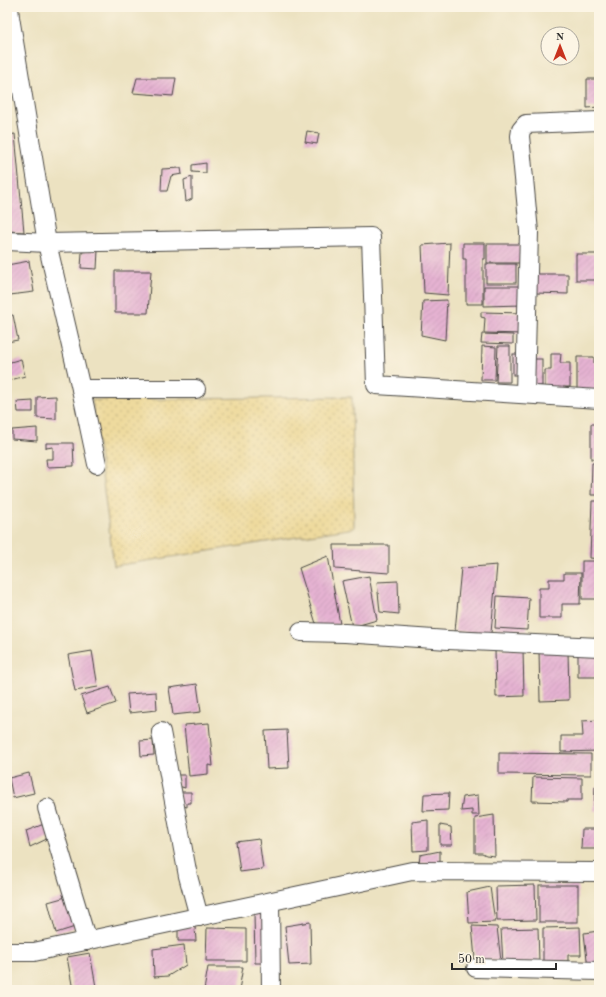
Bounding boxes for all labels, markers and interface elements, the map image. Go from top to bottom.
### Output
north arrow [540,26,580,66]
text: N [556,32,565,43]
scale bar [452,945,556,971]
text: 50 m [458,953,485,966]

